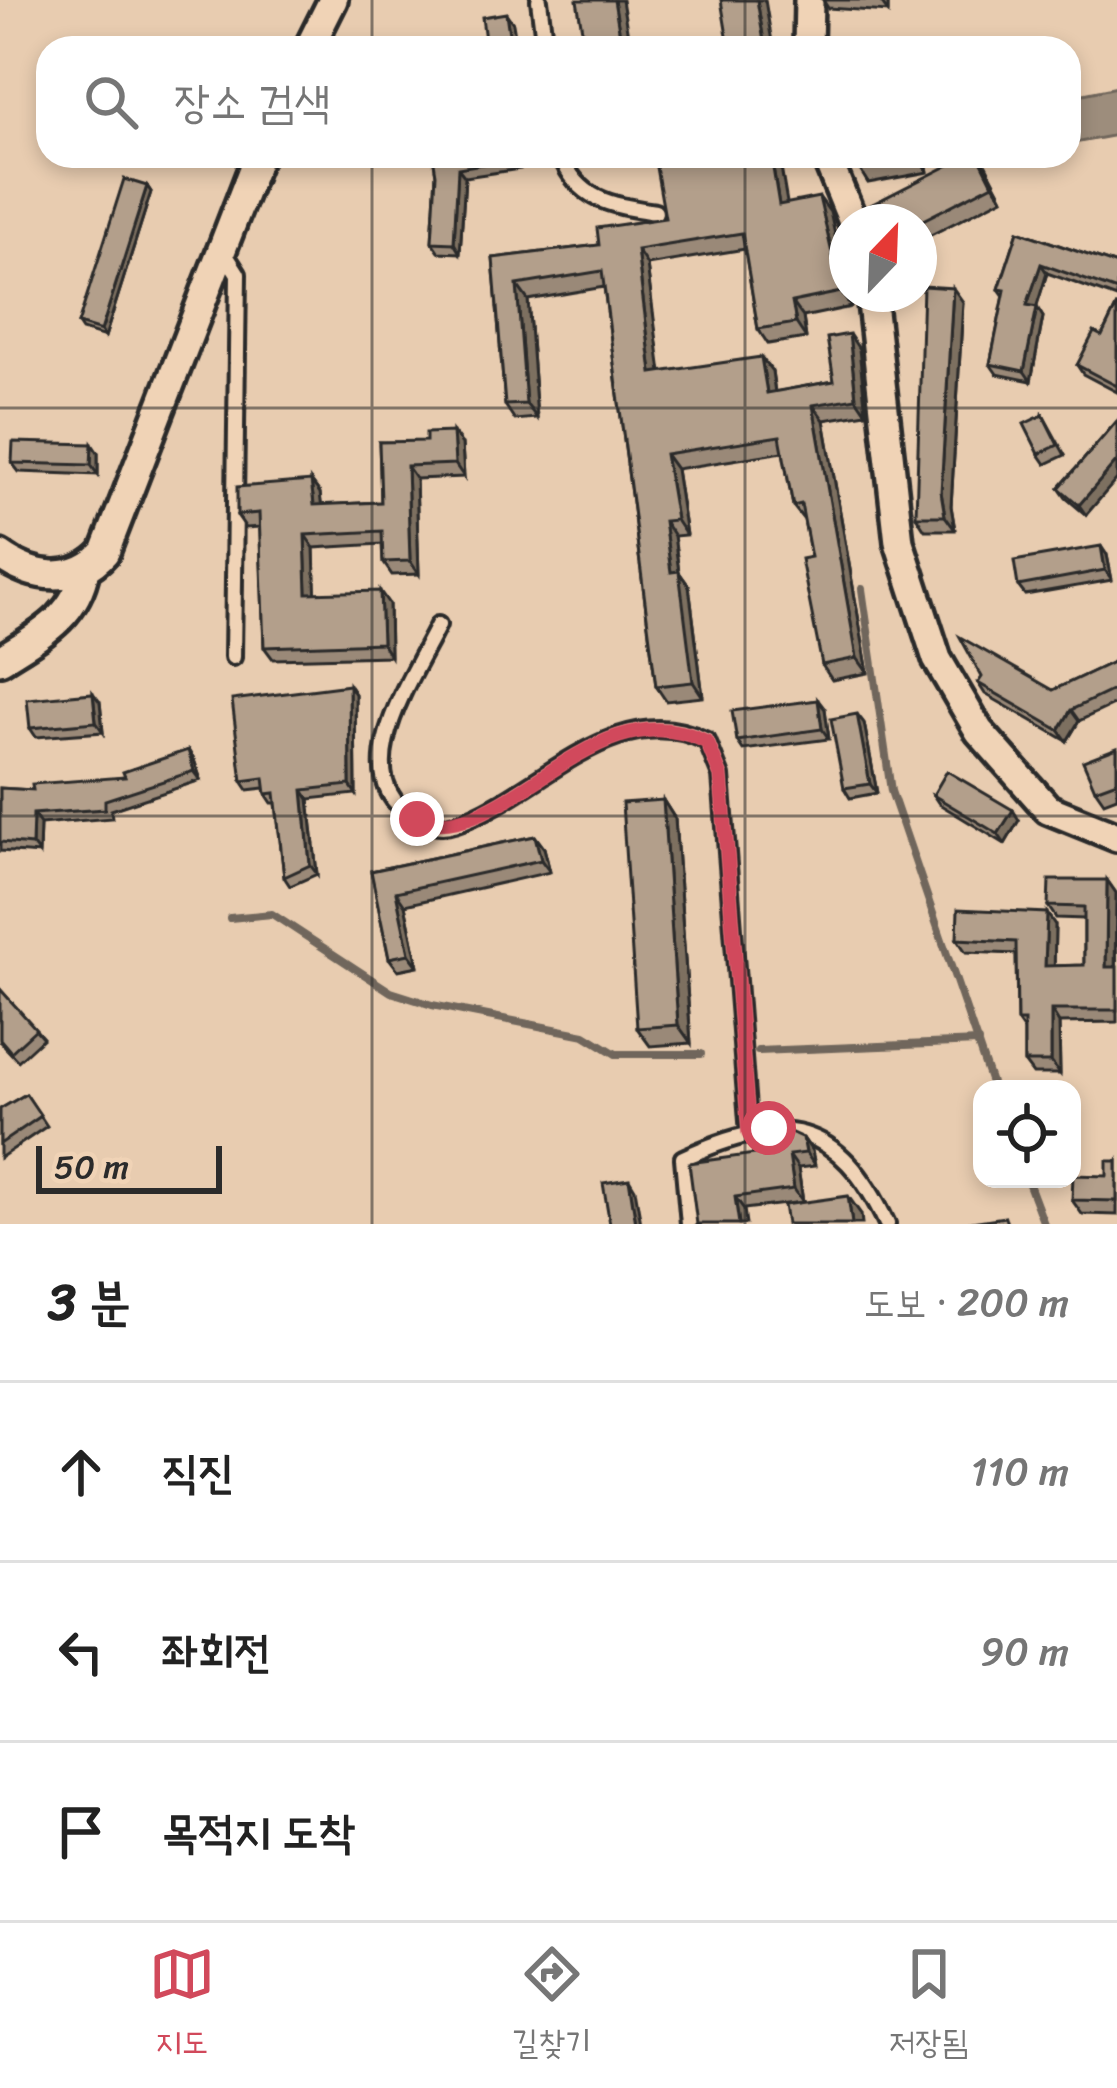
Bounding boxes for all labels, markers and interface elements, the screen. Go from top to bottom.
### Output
search box [36,36,1081,168]
text: 장소 검색 [174,62,331,142]
icon: search [78,69,144,135]
north arrow [829,204,937,312]
route end [390,792,444,846]
map controls [973,1080,1081,1188]
button: locate [973,1080,1081,1188]
route start [742,1101,796,1155]
text: 50 m [54,1138,129,1196]
scale bar [36,1140,222,1193]
text: 3 분 [48,1257,130,1347]
text: 도보 · 200 m [864,1268,1069,1337]
text: 직진 [162,1432,234,1512]
text: 110 m [971,1437,1069,1506]
icon: ahead [48,1439,114,1505]
text: 좌회전 [162,1612,271,1692]
text: 90 m [980,1617,1069,1686]
icon: left [48,1619,114,1685]
text: 목적지 도착 [162,1792,355,1872]
icon: arrive [48,1799,114,1865]
tab: 지도 [149,1941,215,2071]
tab: 길찾기 [512,1941,592,2071]
tab: 저장됨 [889,1941,968,2071]

